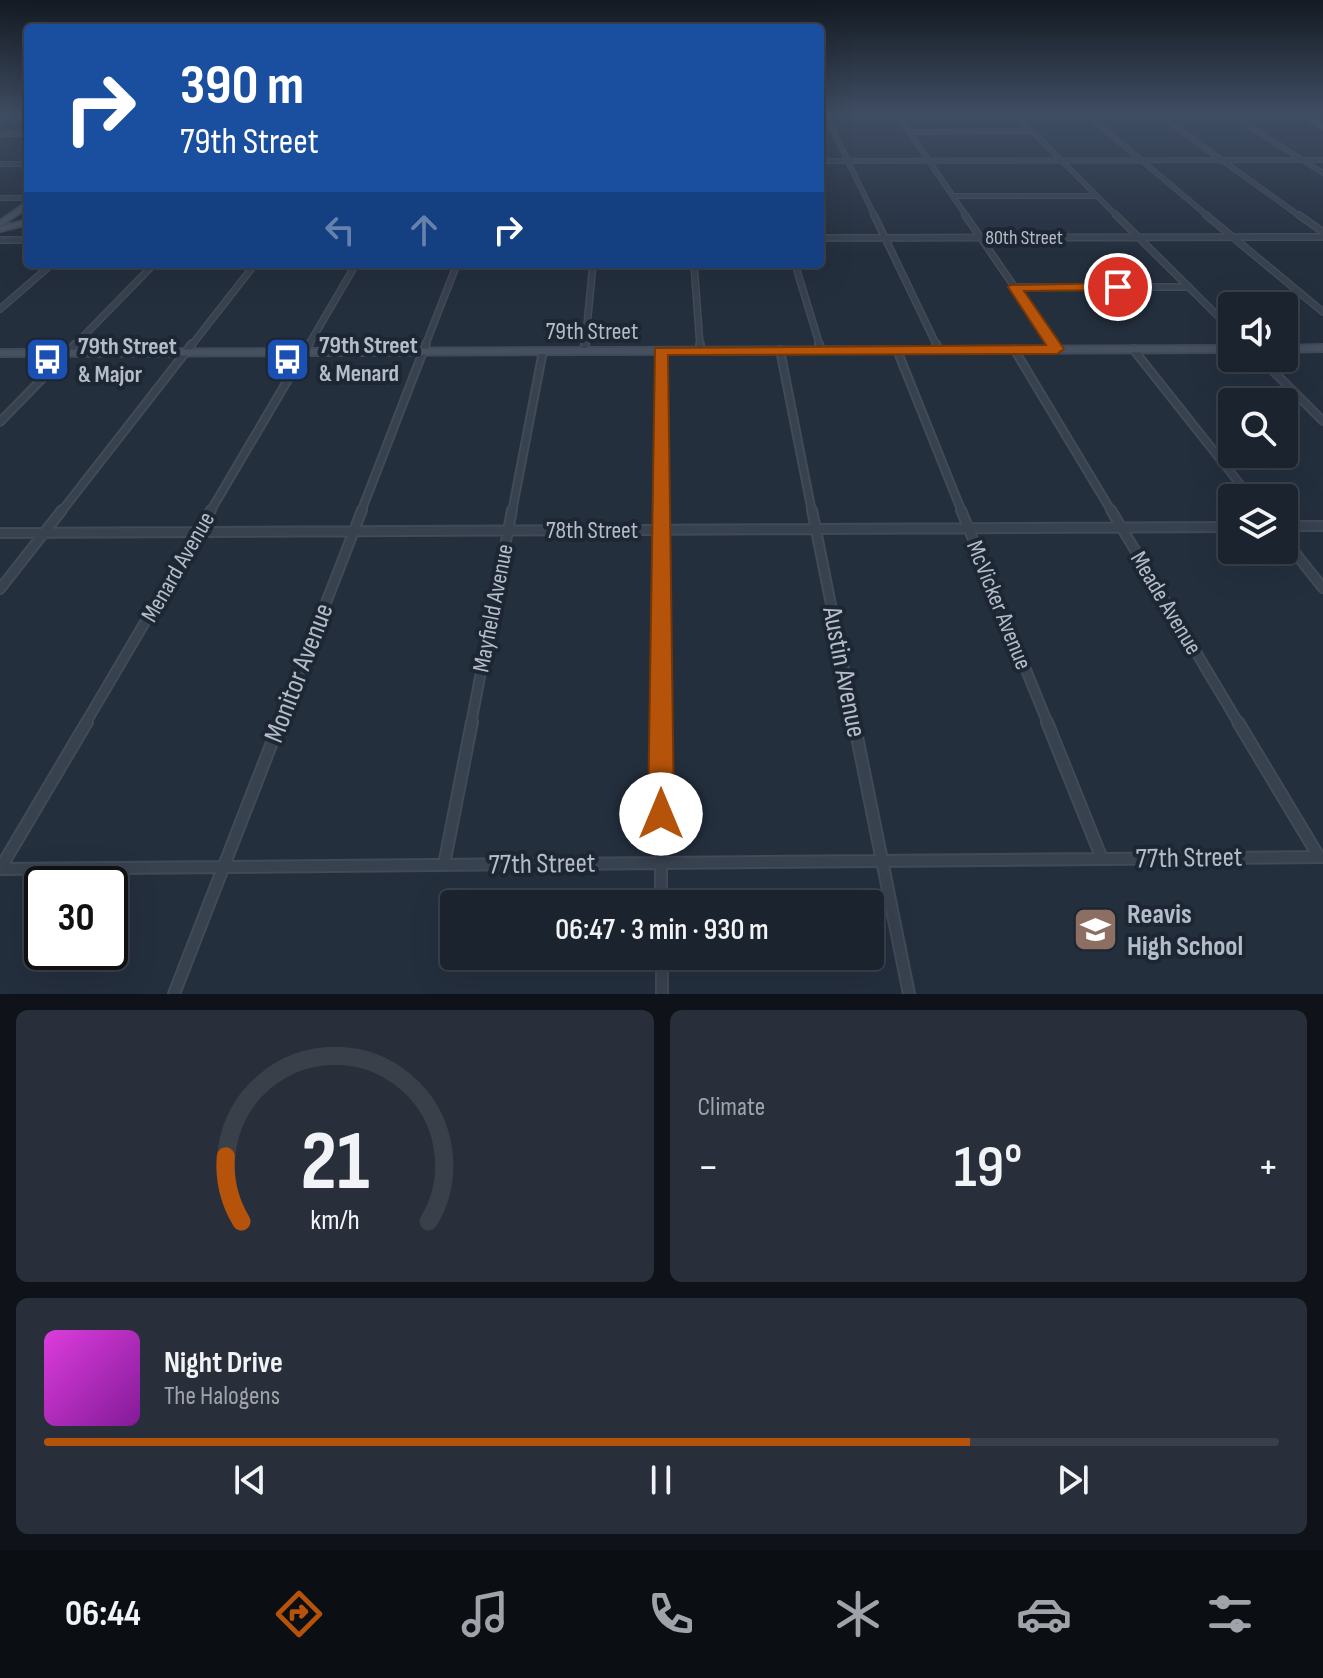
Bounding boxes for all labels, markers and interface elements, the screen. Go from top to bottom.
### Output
text: 390 m [180,53,304,120]
icon: right [48,56,152,160]
text: 79th Street [180,121,319,164]
icon: left [318,208,362,252]
icon: ahead [402,208,446,252]
icon: right [486,208,530,252]
street label: 80th Street [985,226,1063,250]
pin [1084,253,1152,321]
icon: arrive [1096,265,1140,309]
map controls [1218,292,1298,564]
button: sound [1218,292,1298,372]
street label: 79th Street [546,317,638,346]
place label: 79th Street & Menard [319,331,418,388]
place label: 79th Street & Major [78,332,177,389]
bus stop icon: 79th Street & Menard [264,335,312,383]
bus stop icon: 79th Street & Major [23,336,71,384]
button: search [1218,388,1298,468]
button: layers [1218,484,1298,564]
street label: Menard Avenue [135,507,221,627]
street label: 78th Street [546,516,638,545]
street label: McVicker Avenue [960,536,1038,674]
street label: Mayfield Avenue [466,541,520,675]
street label: Meade Avenue [1124,546,1208,660]
street label: Monitor Avenue [257,599,341,747]
street label: Austin Avenue [815,603,873,740]
position arrow [619,772,703,856]
street label: 77th Street [1135,841,1243,875]
street label: 77th Street [488,847,596,881]
speed limit sign: 30 [24,866,128,970]
place label: Reavis High School [1127,898,1243,963]
school or university icon: Reavis High School [1072,906,1120,954]
text: 06:47 · 3 min · 930 m [555,912,769,948]
text: Climate [698,1092,765,1123]
text: 21 [300,1113,369,1213]
text: 19° [954,1132,1023,1204]
text: − [698,1141,719,1194]
text: + [1257,1141,1279,1194]
text: km/h [310,1203,359,1238]
text: Night Drive [164,1345,283,1381]
text: The Halogens [164,1381,280,1412]
icon: previous [228,1458,272,1502]
icon: pause [639,1458,683,1502]
icon: next [1051,1458,1095,1502]
icon: directions [271,1586,327,1642]
icon: music [457,1586,513,1642]
icon: phone [643,1586,699,1642]
icon: climate [830,1586,886,1642]
icon: car [1016,1586,1072,1642]
icon: filters [1202,1586,1258,1642]
text: 06:44 [65,1593,141,1636]

